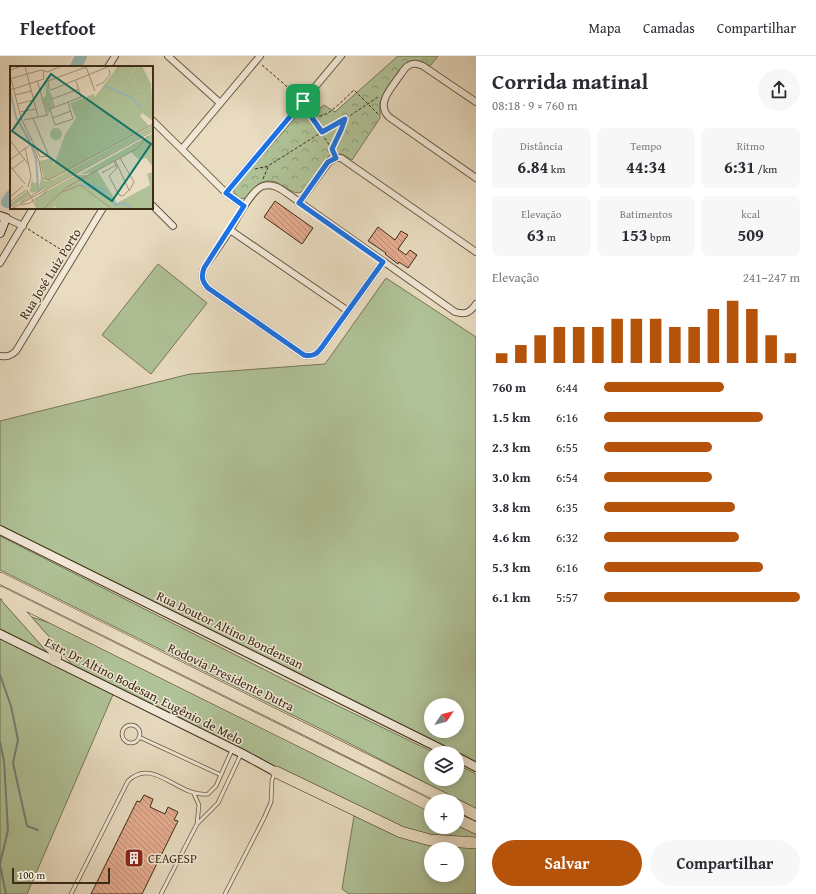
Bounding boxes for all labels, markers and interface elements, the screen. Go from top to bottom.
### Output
text: Fleetfoot [20,14,96,42]
text: Mapa [589,18,621,38]
text: Camadas [643,18,695,38]
text: Compartilhar [717,18,796,38]
text: Corrida matinal [492,65,648,97]
inset map [10,66,153,209]
button: share [758,69,800,111]
pin [286,84,320,118]
icon: arrive [292,90,314,112]
text: 08:18 · 9 × 760 m [492,96,578,115]
text: Distância [520,138,563,154]
text: Tempo [630,138,662,154]
text: Ritmo [737,138,765,154]
text: 6.84 [517,154,548,179]
text: 44:34 [626,154,666,179]
text: 6:31 [724,154,755,179]
text: km [548,161,565,177]
text: /km [755,161,777,177]
text: Elevação [521,206,561,222]
text: Batimentos [620,206,672,222]
text: kcal [741,206,760,222]
text: 63 [527,222,544,247]
text: 153 [621,222,648,247]
text: 509 [737,222,764,247]
street label: Rua José Luiz Porto [14,224,86,323]
text: m [544,229,556,245]
text: bpm [648,229,671,245]
text: Elevação [492,268,539,287]
text: 241–247 m [743,268,800,287]
text: 760 m [492,378,526,397]
text: 6:44 [556,378,578,397]
text: 1.5 km [492,408,531,427]
text: 6:16 [556,408,578,427]
text: 2.3 km [492,438,531,457]
text: 6:55 [556,438,578,457]
text: 3.0 km [492,468,531,487]
text: 6:54 [556,468,578,487]
text: 3.8 km [492,498,531,517]
text: 6:35 [556,498,578,517]
text: 4.6 km [492,528,531,547]
text: 6:32 [556,528,578,547]
text: 5.3 km [492,558,531,577]
text: 6:16 [556,558,578,577]
street label: Rua Doutor Altino Bondensan [153,586,307,674]
text: 6.1 km [492,588,531,607]
text: 5:57 [556,588,578,607]
street label: Estr. Dr Altino Bodesan, Eugênio de Melo [41,632,247,750]
street label: Rodovia Presidente Dutra [165,638,298,716]
north arrow [424,698,464,738]
map controls [424,698,464,882]
button: layers [424,746,464,786]
button: + [424,794,464,834]
button: Salvar [492,840,642,886]
button: Compartilhar [650,840,800,886]
button: − [424,842,464,882]
building icon: CEAGESP [123,847,145,869]
place label: CEAGESP [148,849,197,868]
scale bar [12,866,110,885]
text: 100 m [18,867,45,883]

